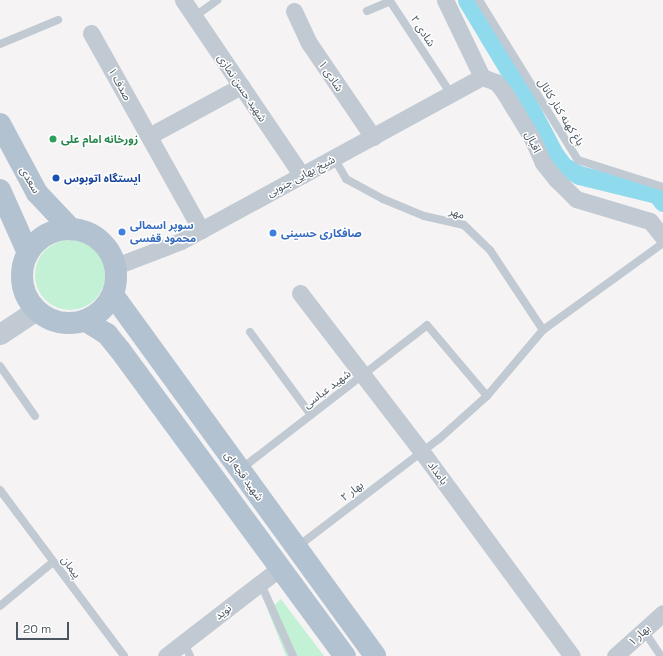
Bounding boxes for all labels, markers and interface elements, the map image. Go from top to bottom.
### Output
street label: شادی ۲ [408,13,438,49]
street label: شهید حسن نمازی [215,52,269,124]
street label: شادی ۱ [316,58,346,94]
street label: صدف ۱ [106,65,134,103]
street label: باغ کهنه کنار کانال [535,76,587,148]
street label: اقبال [522,129,544,155]
place label: زورخانه امام علی [61,132,138,146]
marker: زورخانه امام علی [48,134,58,144]
street label: شیخ بهایی جنوبی [265,153,337,199]
street label: سعدی [17,164,43,196]
place label: ایستگاه اتوبوس [64,171,141,185]
marker: ایستگاه اتوبوس [51,173,61,183]
street label: مهر [447,204,467,222]
place label: سوپر اسمالی محمود قفسی [130,219,196,245]
place label: صافکاری حسینی [281,226,362,240]
marker: سوپر اسمالی محمود قفسی [117,227,127,237]
marker: صافکاری حسینی [268,228,278,238]
street label: شهید عباسی [301,367,353,411]
street label: شهید قجه ای [222,449,266,503]
street label: بامداد [425,459,451,487]
street label: بهار ۲ [338,478,366,504]
street label: پیمان [58,553,84,581]
street label: نوید [212,601,234,623]
scale bar [18,614,71,640]
text: 20 m [23,621,51,637]
street label: بهار ۱ [625,622,653,648]

